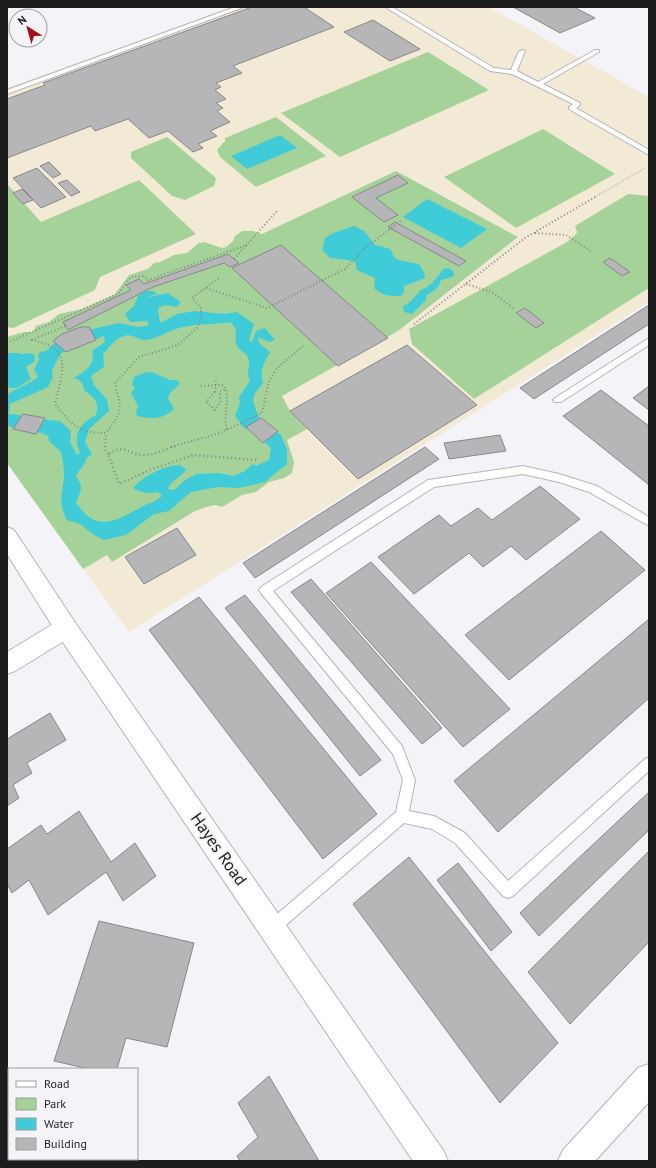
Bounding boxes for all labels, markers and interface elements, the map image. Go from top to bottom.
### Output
north arrow [8,8,48,48]
text: N [15,12,29,28]
street label: Hayes Road [186,808,252,890]
legend [8,1068,138,1160]
text: Road [44,1076,69,1091]
text: Park [44,1096,66,1111]
text: Water [44,1116,74,1131]
text: Building [44,1136,87,1151]

